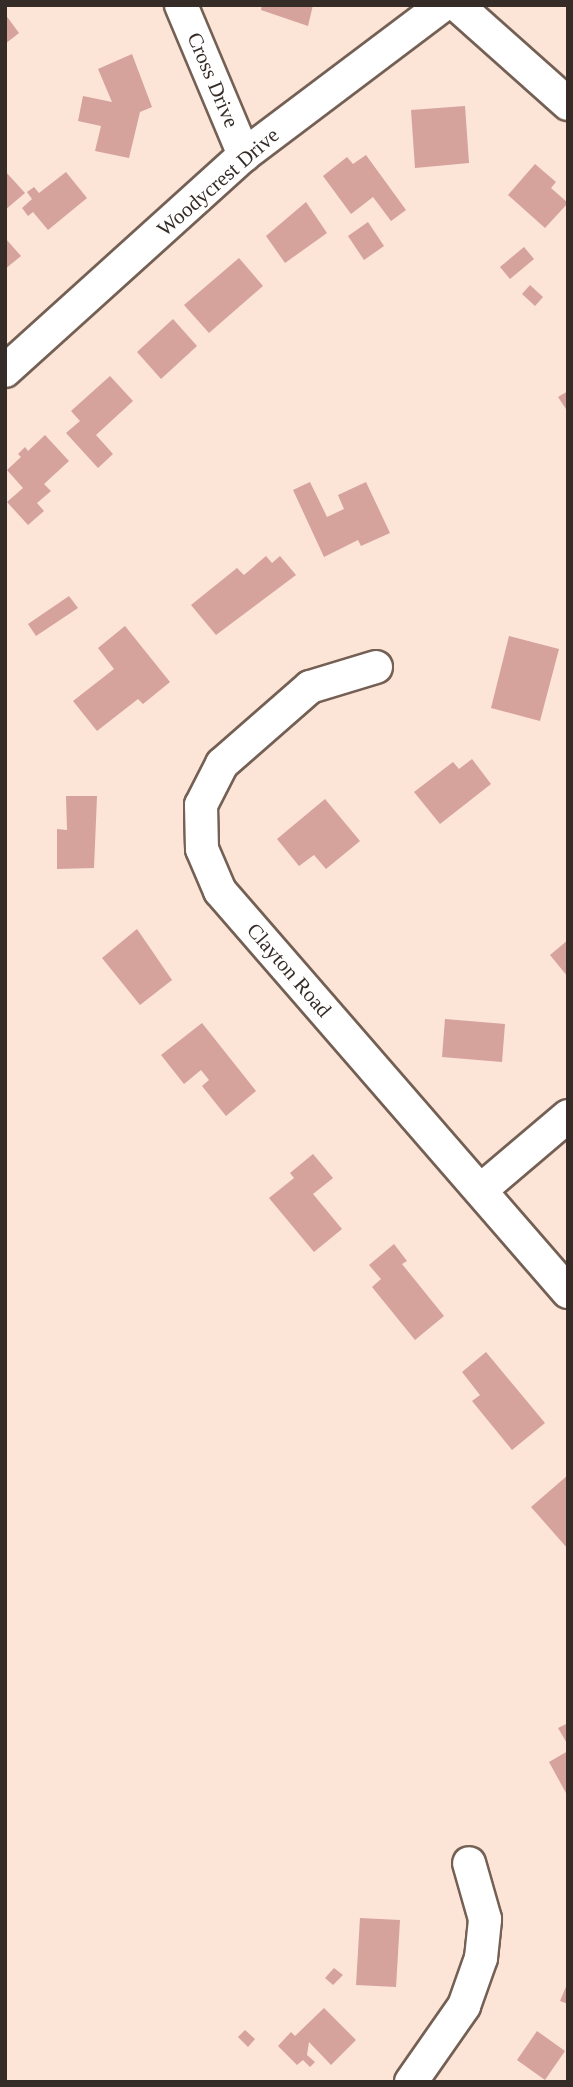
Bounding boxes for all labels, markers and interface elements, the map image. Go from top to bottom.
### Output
street label: Cross Drive [182,29,244,131]
street label: Woodycrest Drive [152,122,284,242]
street label: Clayton Road [241,918,337,1022]

